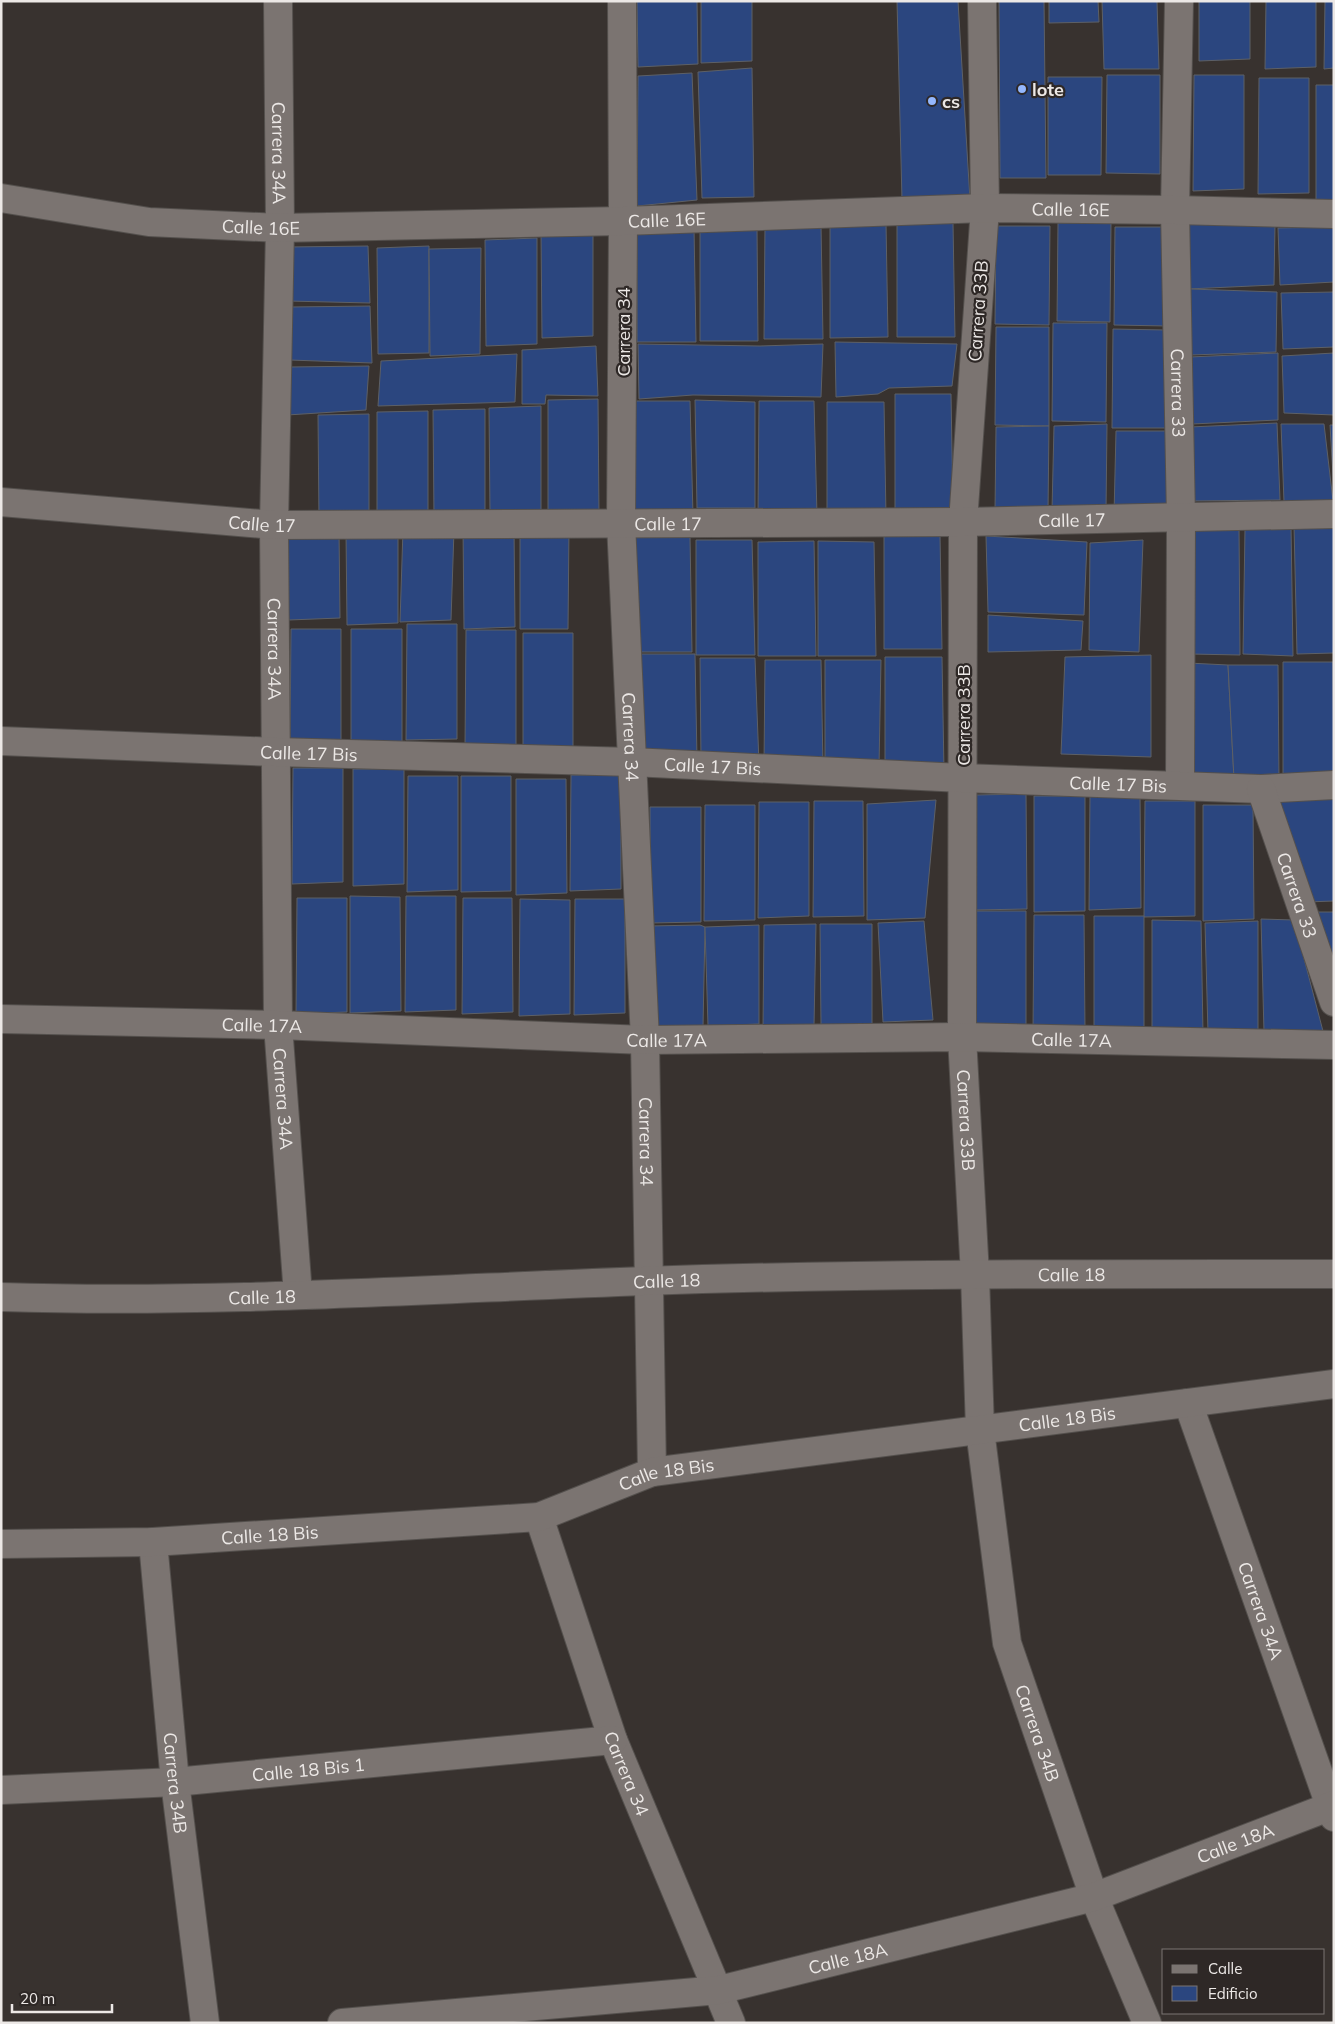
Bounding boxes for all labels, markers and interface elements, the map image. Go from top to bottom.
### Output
place label: lote [1032,78,1064,101]
marker: lote [1016,83,1028,95]
place label: cs [942,90,960,113]
marker: cs [926,95,938,107]
street label: Carrera 34A [267,102,291,204]
street label: Calle 16E [1031,197,1110,221]
street label: Calle 16E [627,207,706,232]
street label: Calle 16E [221,214,300,240]
street label: Carrera 33B [963,260,993,362]
street label: Carrera 34 [612,287,635,377]
street label: Carrera 33 [1166,348,1191,438]
street label: Calle 17 [1038,507,1106,532]
street label: Calle 17 [227,510,296,536]
street label: Calle 17 [634,512,702,535]
street label: Carrera 34A [263,598,287,700]
street label: Carrera 33B [952,664,975,766]
street label: Carrera 34 [617,692,644,782]
street label: Calle 17 Bis [259,740,358,766]
street label: Calle 17 Bis [663,752,762,780]
street label: Calle 17 Bis [1069,770,1167,797]
street label: Carrera 33 [1272,849,1323,941]
street label: Calle 17A [221,1012,303,1037]
street label: Calle 17A [1031,1027,1112,1052]
street label: Calle 17A [626,1028,707,1052]
street label: Carrera 34A [268,1047,299,1151]
street label: Carrera 33B [952,1069,981,1171]
street label: Carrera 34 [634,1097,659,1186]
street label: Calle 18 [1038,1263,1105,1286]
street label: Calle 18 [632,1268,701,1293]
street label: Calle 18 [228,1284,296,1309]
street label: Calle 18 Bis [1017,1401,1117,1436]
street label: Calle 18 Bis [615,1453,715,1496]
street label: Calle 18 Bis [220,1520,319,1549]
street label: Carrera 34A [1233,1558,1289,1663]
street label: Carrera 34B [1010,1681,1065,1785]
street label: Carrera 34 [599,1728,655,1819]
street label: Carrera 34B [159,1731,193,1835]
street label: Calle 18 Bis 1 [251,1752,366,1786]
street label: Calle 18A [1193,1818,1277,1868]
street label: Calle 18A [806,1937,890,1979]
legend [1162,1949,1325,2014]
text: Calle [1208,1959,1242,1978]
scale bar [12,1982,112,2014]
text: Edificio [1208,1984,1258,2003]
text: 20 m [20,1989,55,2008]

